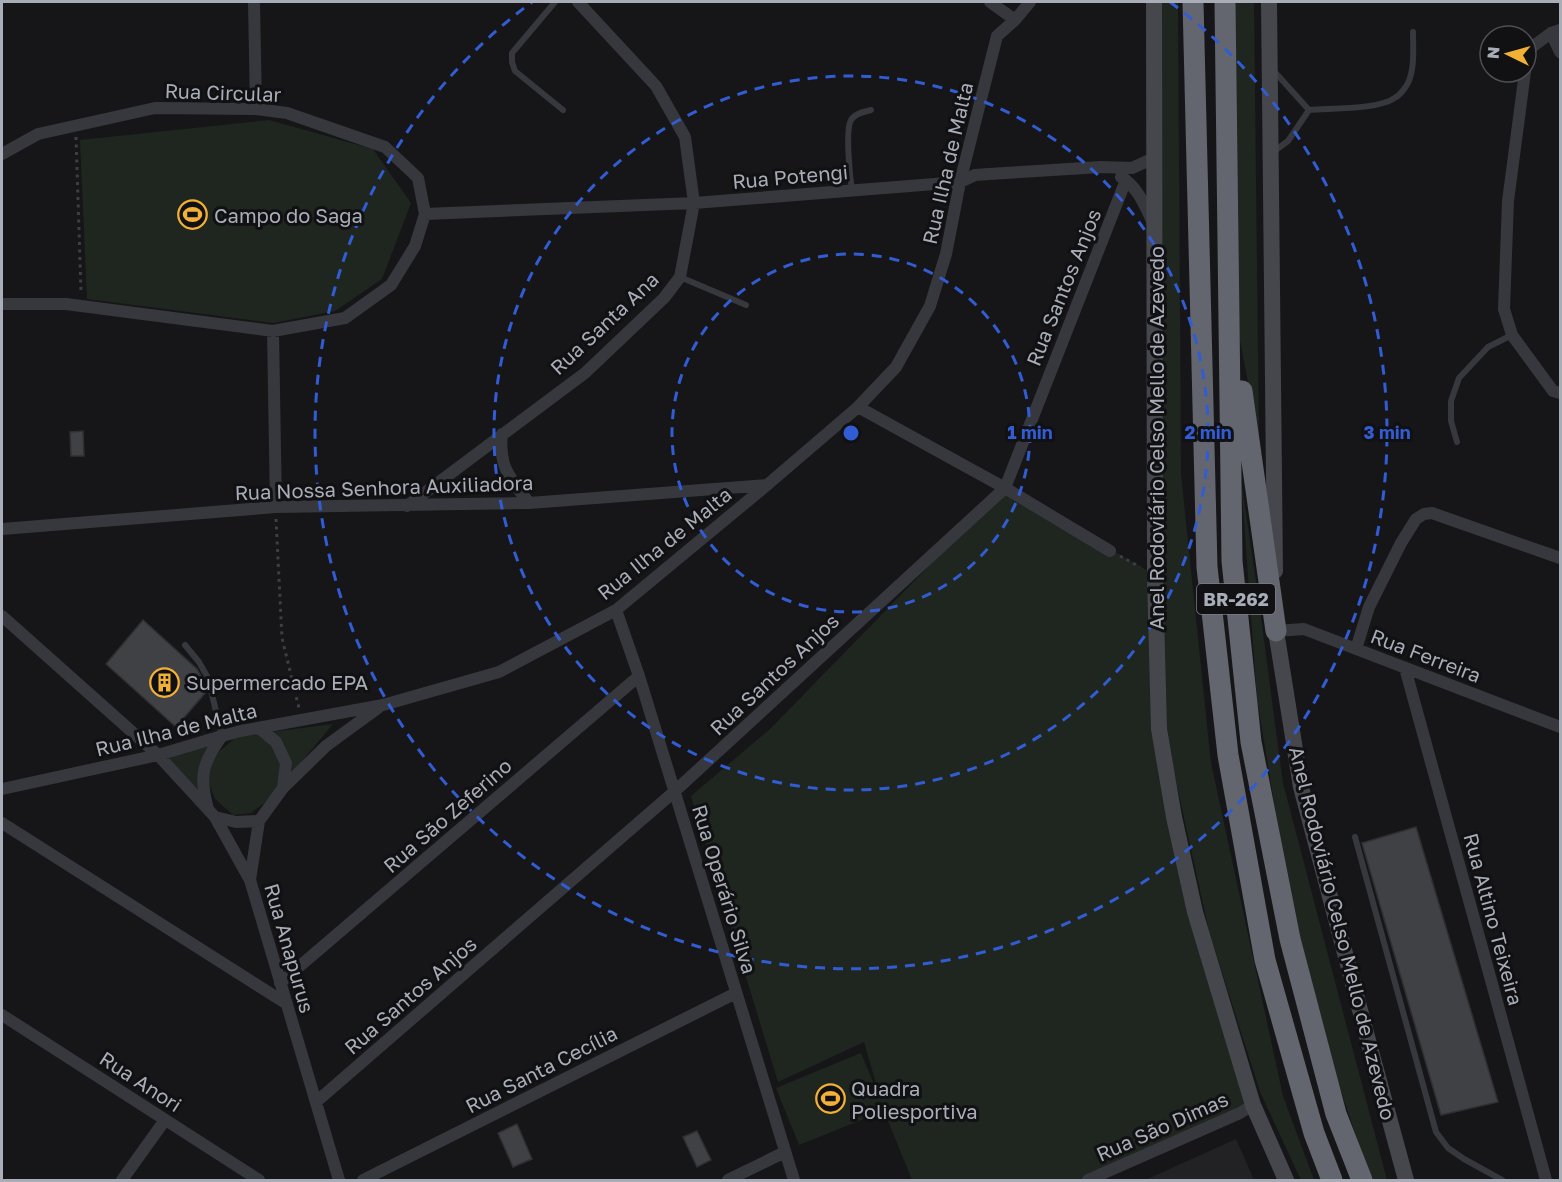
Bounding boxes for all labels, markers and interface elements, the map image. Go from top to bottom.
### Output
north arrow [1478,24,1538,84]
text: N [1483,46,1504,60]
street label: Rua Circular [164,78,282,106]
street label: Rua Ilha de Malta [917,80,977,246]
street label: Rua Potengi [731,159,849,193]
sports icon: Campo do Saga [177,199,209,231]
place label: Campo do Saga [214,203,363,227]
street label: Rua Santos Anjos [1021,205,1105,369]
street label: Anel Rodoviário Celso Mello de Azevedo [1144,246,1168,630]
street label: Rua Santa Ana [545,267,663,379]
text: 1 min [1007,421,1053,443]
text: 2 min [1184,421,1232,443]
text: 3 min [1363,421,1411,443]
centre of rings [841,423,861,443]
street label: Rua Nossa Senhora Auxiliadora [234,470,534,504]
street label: Rua Ilha de Malta [592,482,736,604]
road number: BR-262 [1197,584,1275,614]
street label: Rua Santos Anjos [705,608,843,740]
street label: Rua Ferreira [1367,623,1485,687]
building icon: Supermercado EPA [149,666,181,698]
place label: Supermercado EPA [186,670,368,694]
street label: Rua Ilha de Malta [93,697,259,761]
street label: Anel Rodoviário Celso Mello de Azevedo [1285,744,1401,1122]
street label: Rua São Zeferino [378,753,516,877]
street label: Rua Operário Silva [688,802,762,976]
street label: Rua Altino Teixeira [1459,830,1529,1008]
street label: Rua Anapurus [260,881,320,1015]
street label: Rua Santos Anjos [339,931,481,1059]
street label: Rua Santa Cecília [461,1020,621,1118]
street label: Rua Anori [96,1046,186,1116]
place label: Quadra Poliesportiva [851,1076,978,1123]
sports icon: Quadra Poliesportiva [814,1083,846,1115]
street label: Rua São Dimas [1092,1086,1232,1166]

